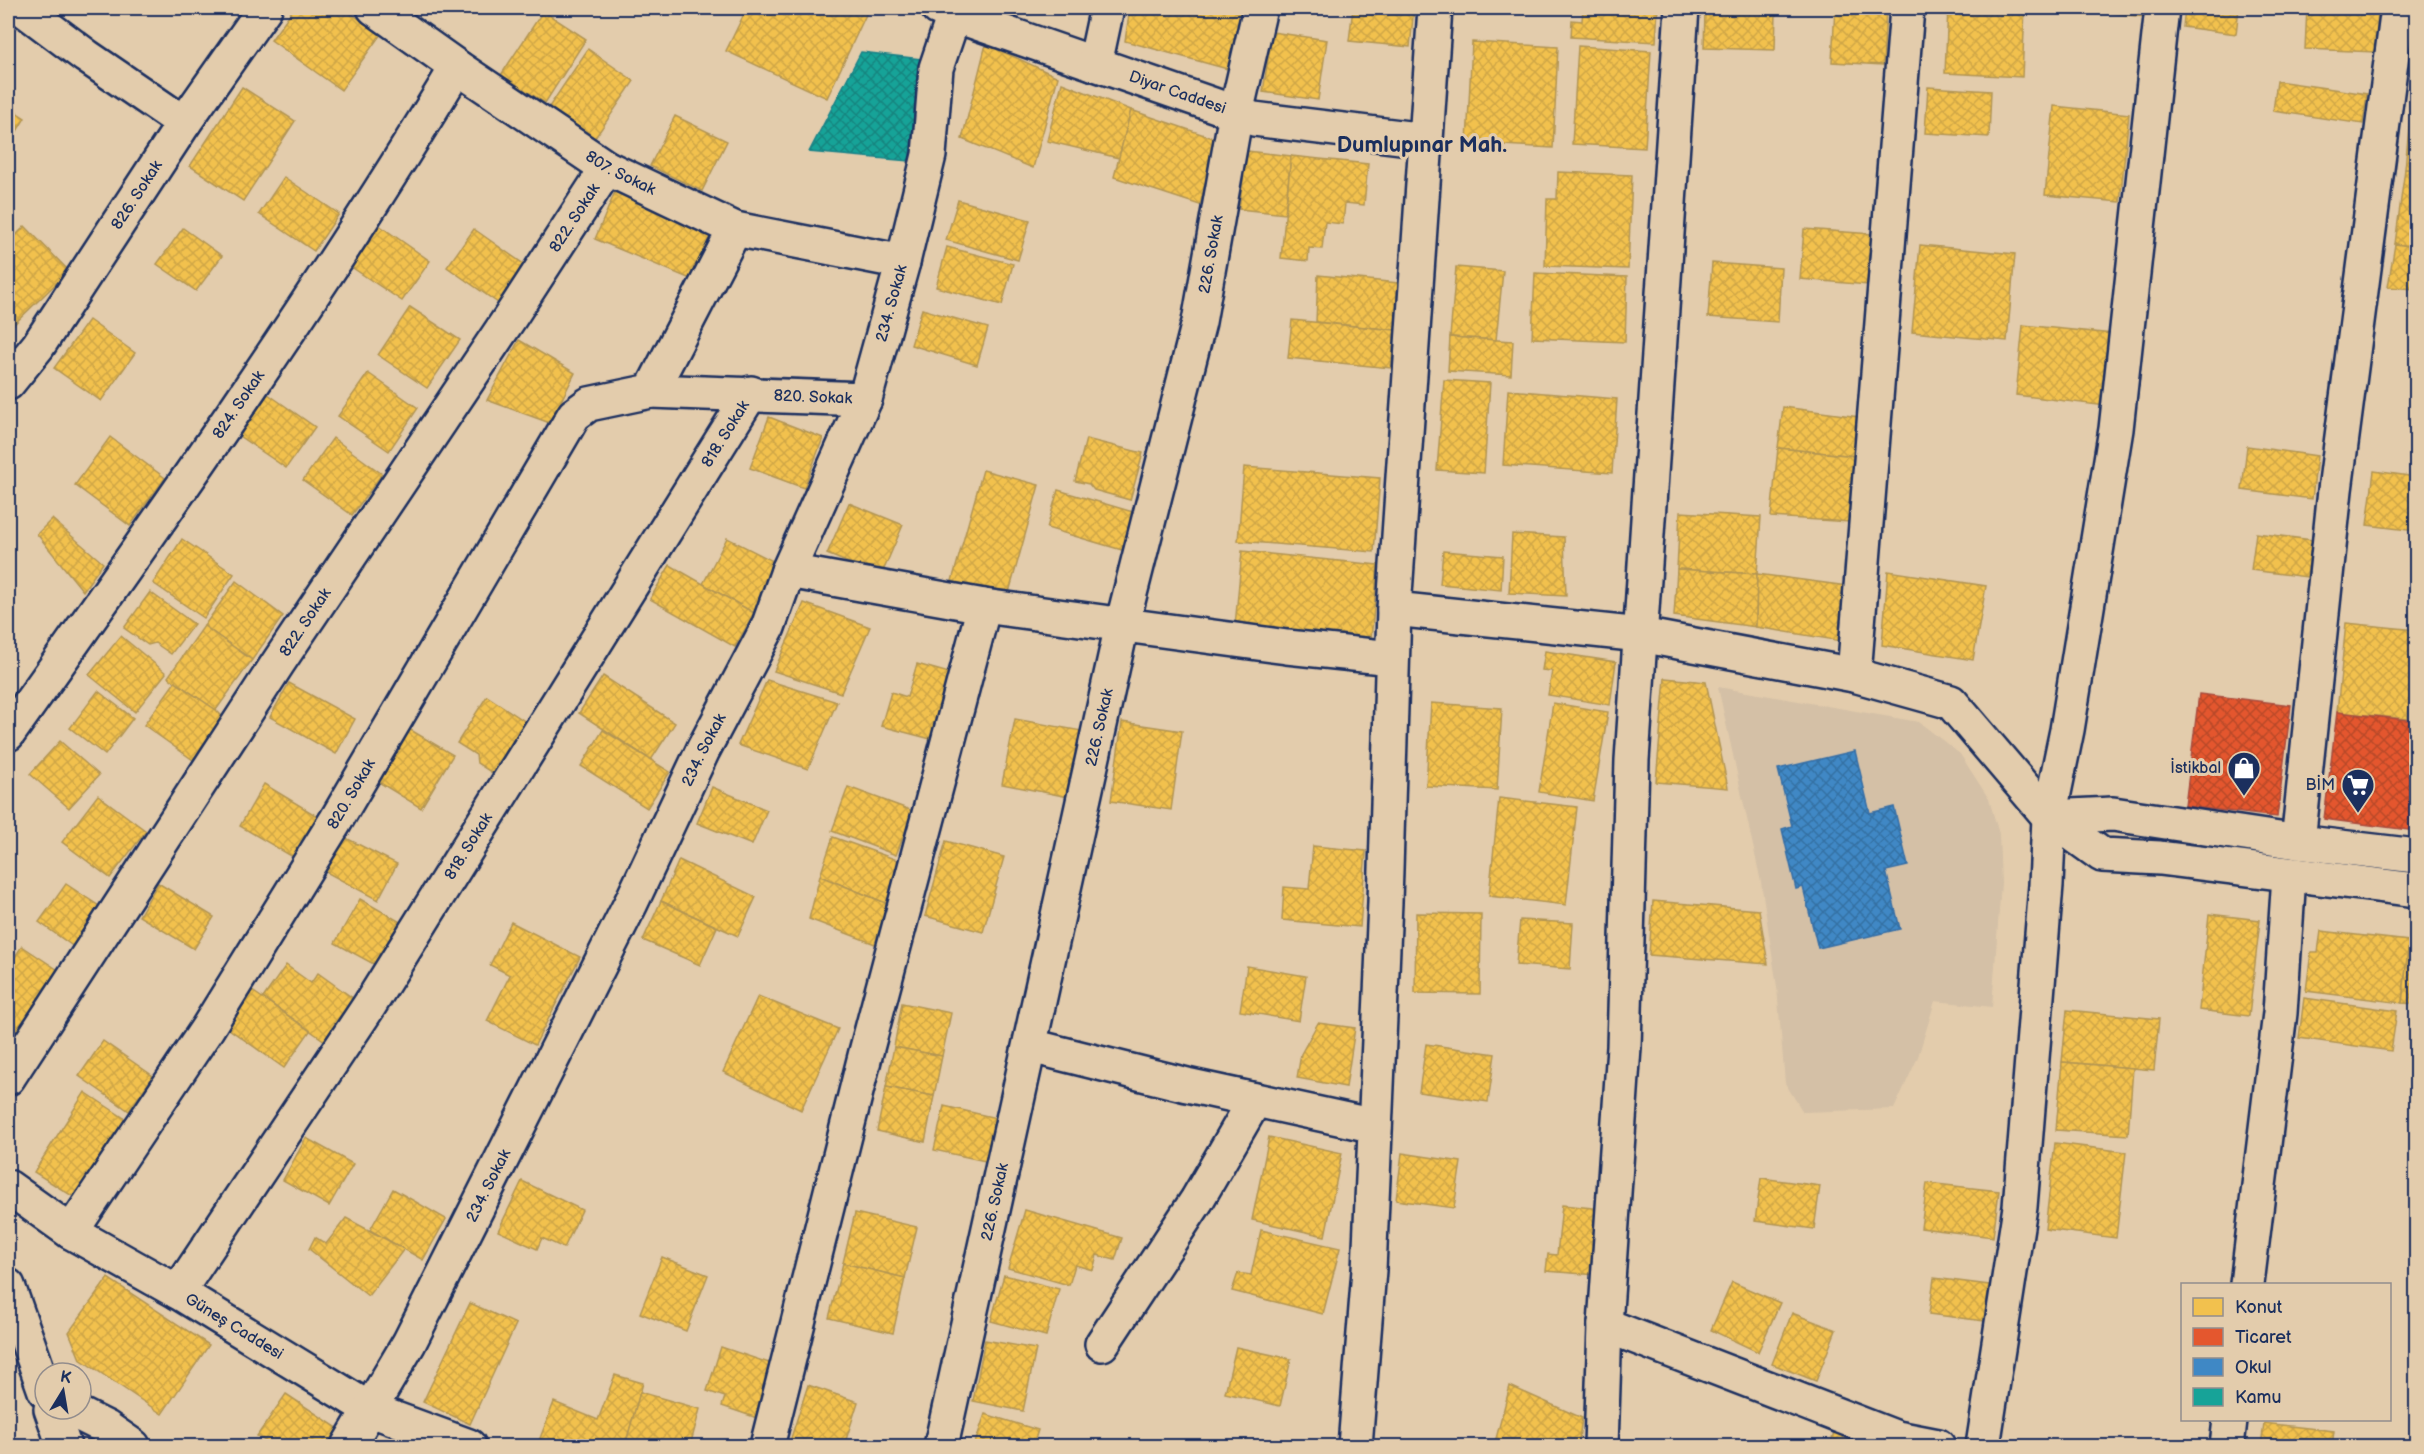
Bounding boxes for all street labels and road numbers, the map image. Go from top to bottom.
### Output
street label: Diyar Caddesi [1126,67,1228,118]
street label: 807. Sokak [582,147,659,199]
street label: 826. Sokak [107,157,166,233]
street label: 822. Sokak [545,180,604,256]
street label: 226. Sokak [1195,214,1227,295]
street label: 234. Sokak [872,262,911,344]
street label: 824. Sokak [209,367,269,443]
street label: 820. Sokak [773,386,853,408]
street label: 818. Sokak [698,397,754,471]
street label: 822. Sokak [275,584,335,660]
street label: 226. Sokak [1082,686,1117,768]
street label: 234. Sokak [678,710,730,790]
street label: 820. Sokak [323,755,380,833]
street label: 818. Sokak [441,809,497,883]
street label: 234. Sokak [462,1146,515,1225]
street label: 226. Sokak [977,1161,1013,1243]
street label: Güneş Caddesi [182,1289,287,1364]

